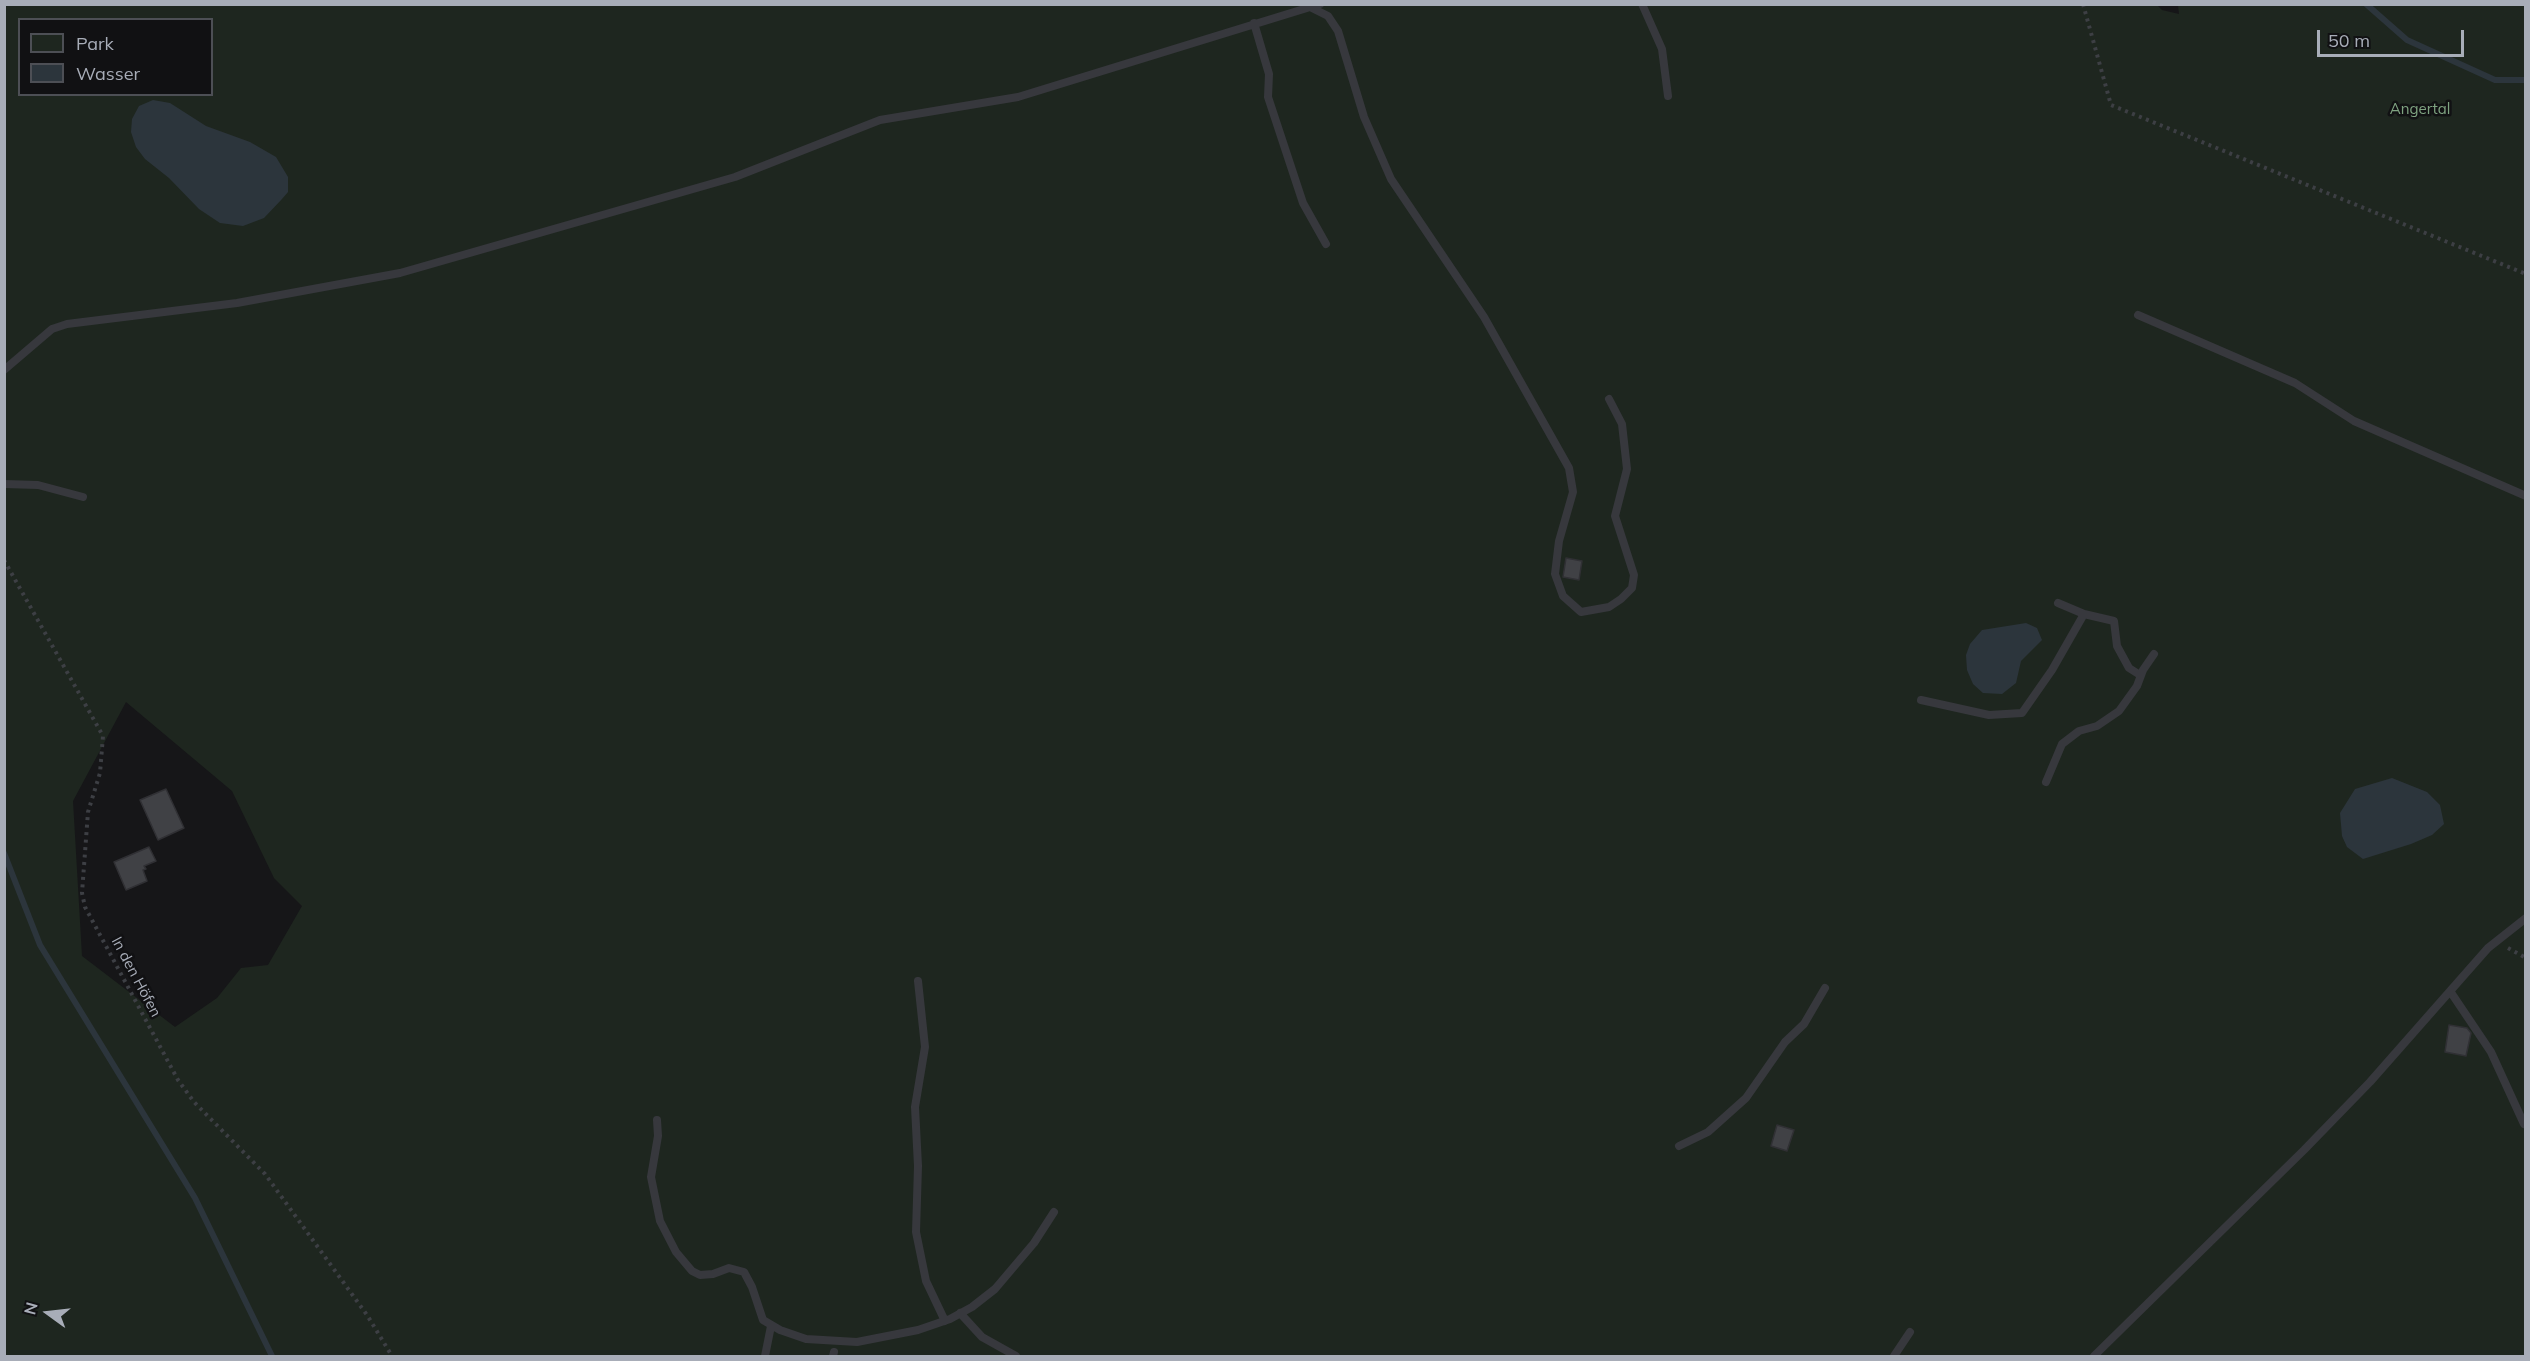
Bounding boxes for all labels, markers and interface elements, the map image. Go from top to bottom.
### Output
legend [18,18,213,96]
scale bar [2320,18,2467,56]
text: 50 m [2328,29,2370,52]
text: Park [76,32,114,55]
text: Wasser [76,62,140,85]
park label: Angertal [2390,100,2450,118]
street label: In den Höfen [107,934,165,1020]
north arrow [18,1283,78,1343]
text: N [19,1300,42,1317]

